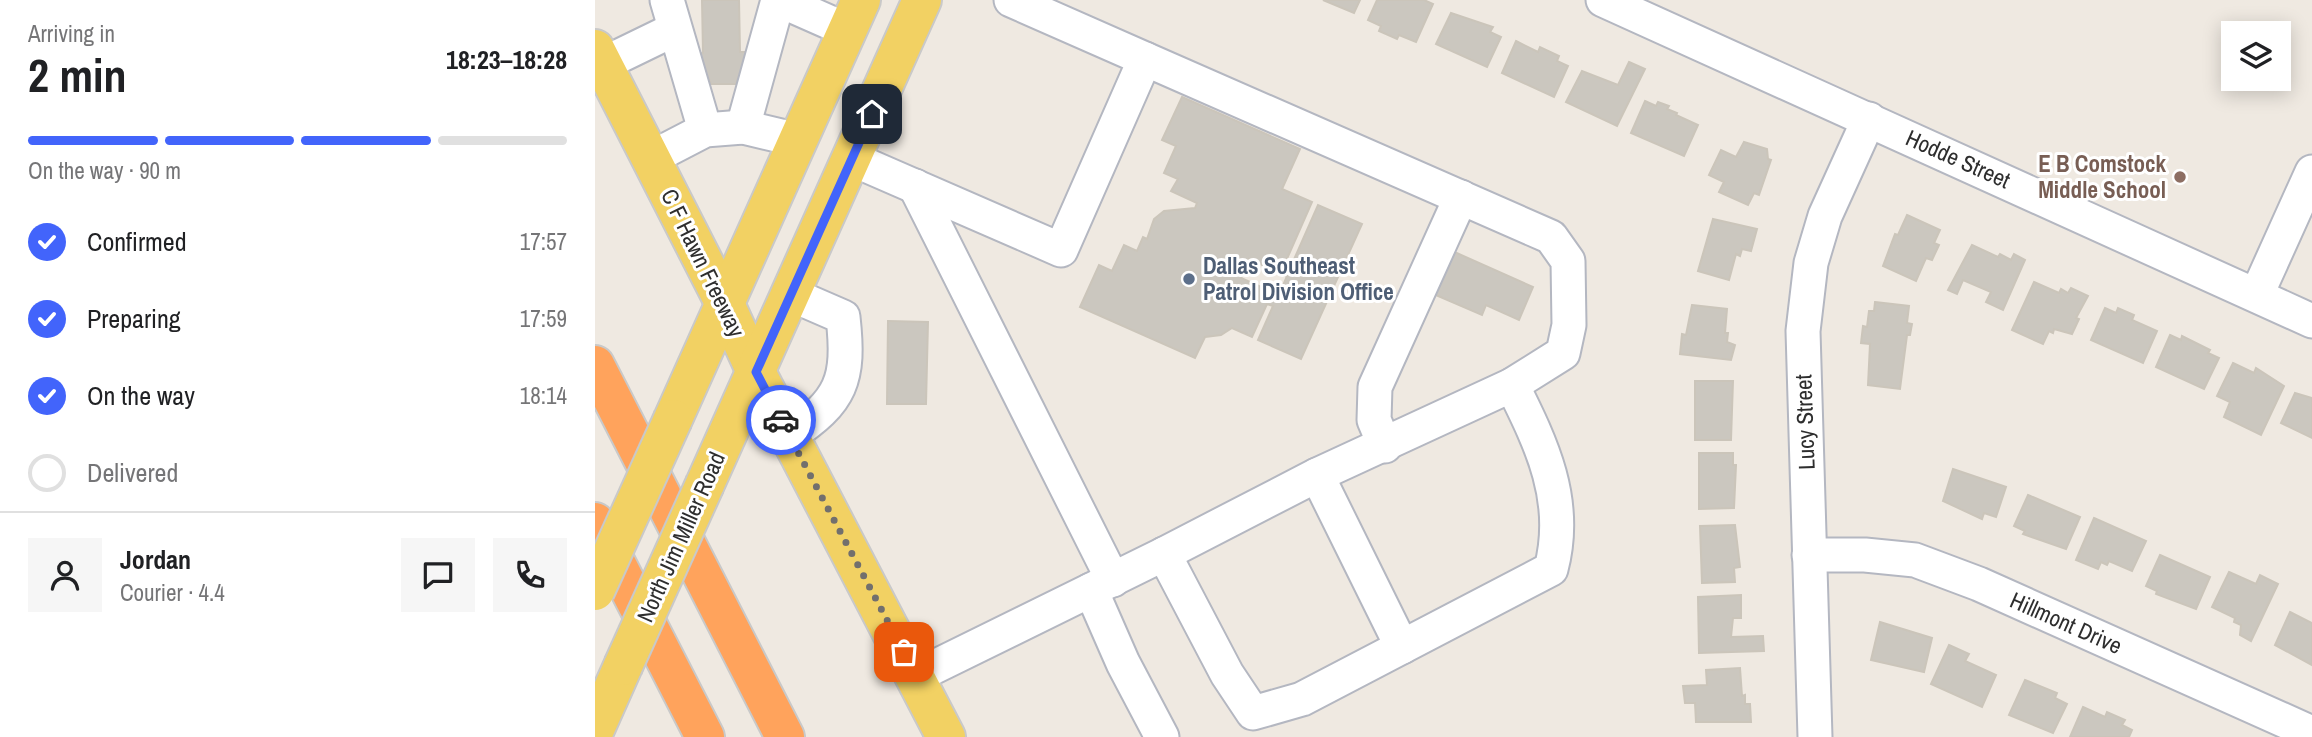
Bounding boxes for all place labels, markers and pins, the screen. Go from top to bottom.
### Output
pin [842,84,902,144]
place label: E B Comstock Middle School [2038,148,2167,205]
marker: E B Comstock Middle School [2172,169,2188,185]
place label: Dallas Southeast Patrol Division Office [1203,250,1394,307]
marker: Dallas Southeast Patrol Division Office [1181,271,1197,287]
pin [874,622,934,682]

